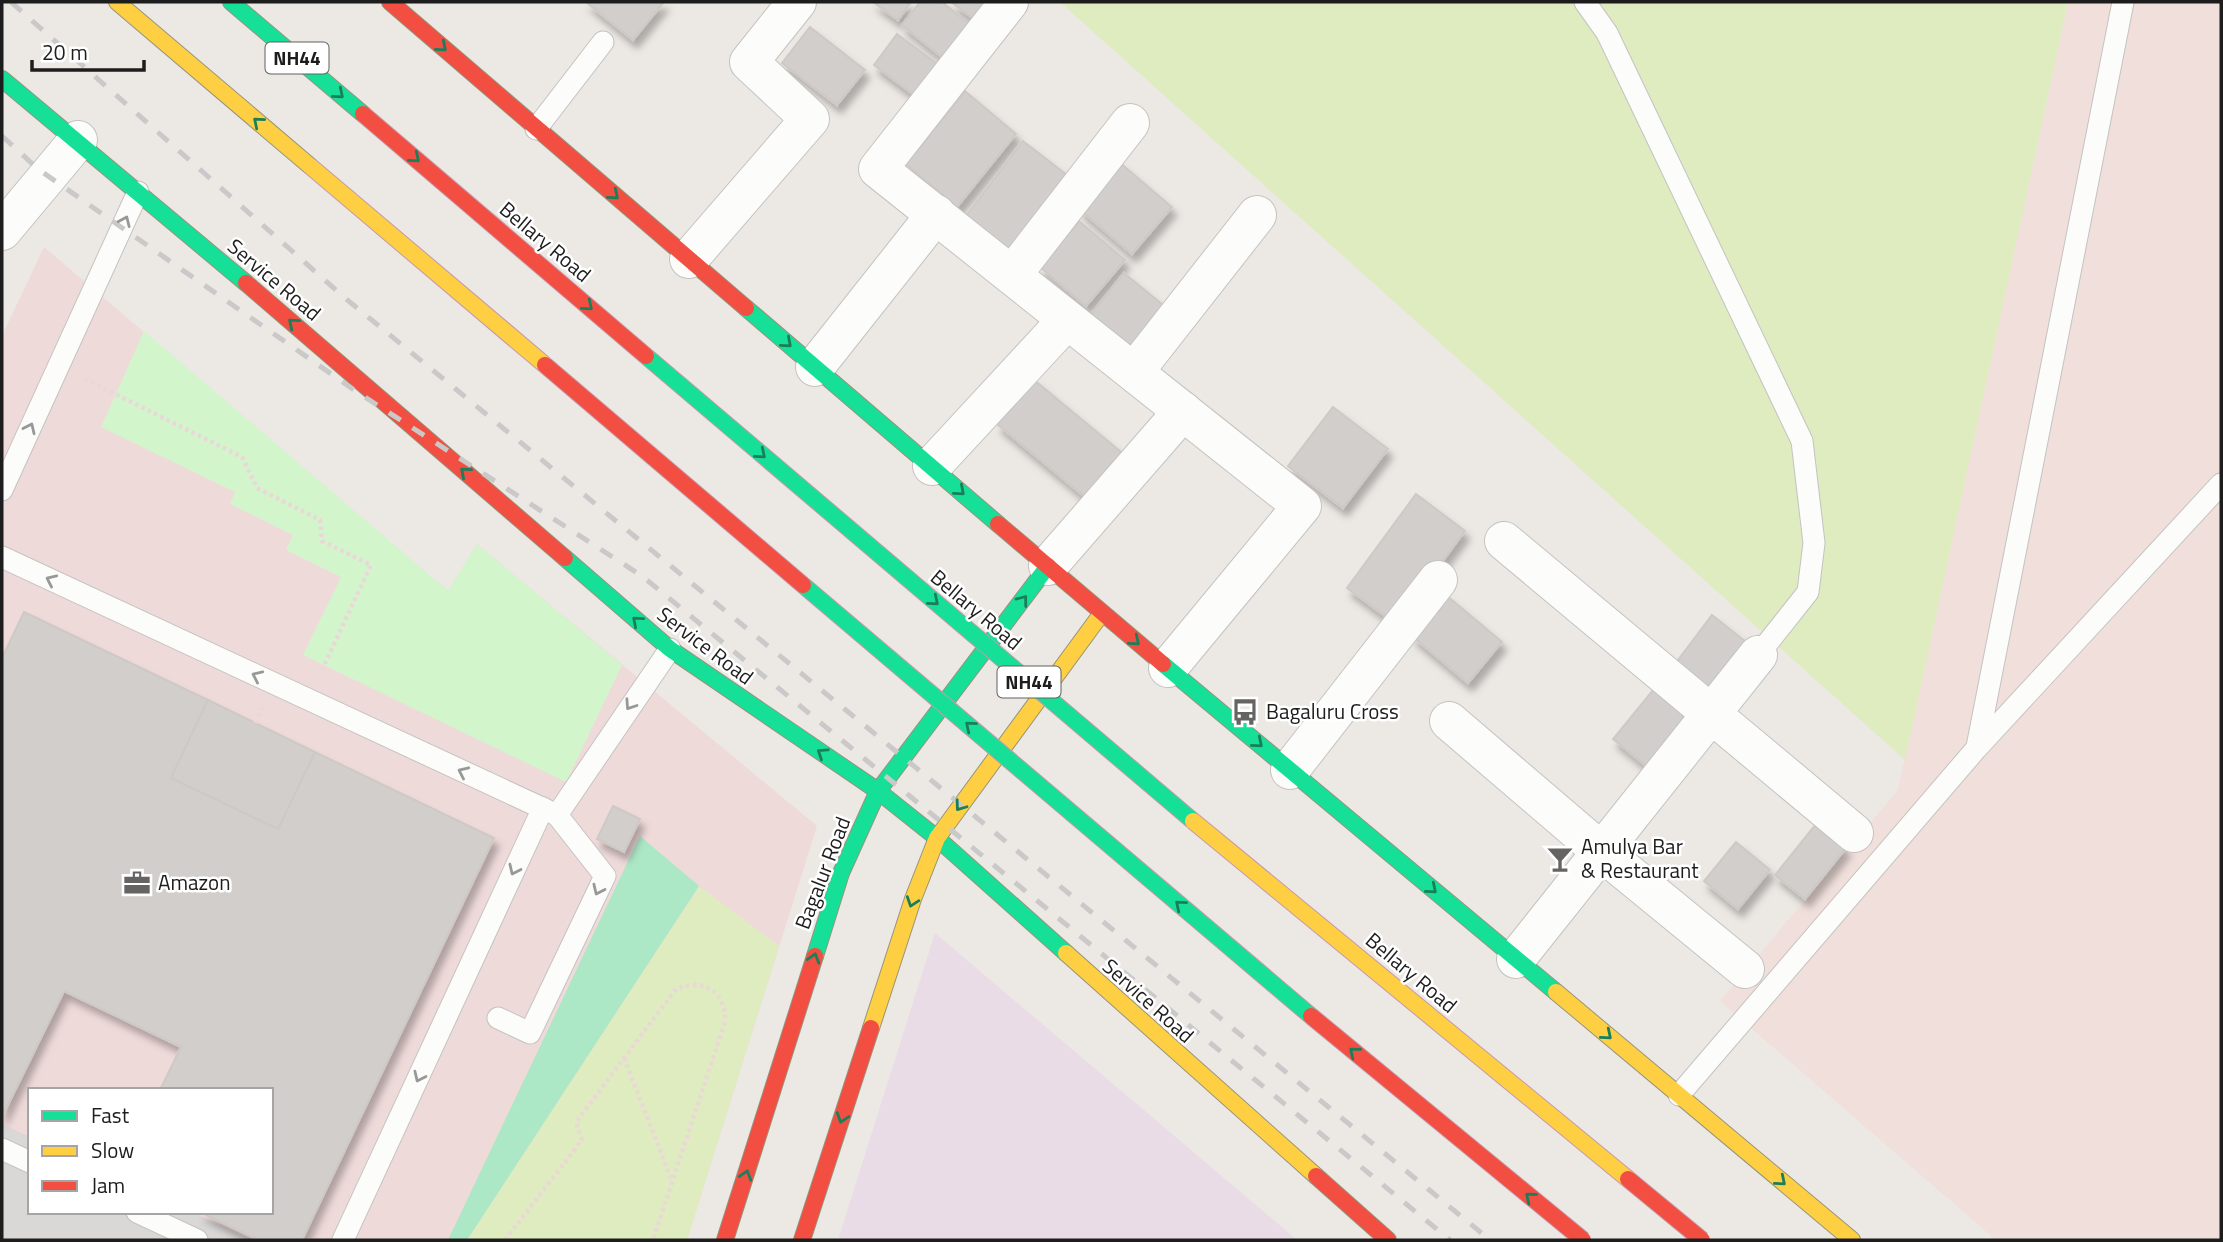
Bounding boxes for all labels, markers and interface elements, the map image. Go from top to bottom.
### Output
scale bar [32,28,144,72]
text: 20 m [42,36,88,68]
one-way arrow [434,38,447,51]
road number: NH44 [266,43,328,74]
one-way arrow [331,86,344,98]
one-way arrow [253,118,266,130]
one-way arrow [407,150,420,162]
one-way arrow [606,187,619,199]
street label: Bellary Road [493,193,599,289]
one-way arrow [117,216,131,228]
street label: Service Road [221,230,328,328]
one-way arrow [580,298,593,310]
one-way arrow [288,319,301,331]
one-way arrow [779,335,792,347]
one-way arrow [22,423,36,435]
one-way arrow [753,446,766,458]
one-way arrow [461,468,474,480]
one-way arrow [952,483,965,495]
street label: Bellary Road [924,561,1030,657]
one-way arrow [46,574,58,588]
one-way arrow [926,593,939,605]
one-way arrow [1015,595,1027,608]
street label: Service Road [651,598,761,692]
one-way arrow [632,617,645,629]
one-way arrow [1127,632,1140,645]
road number: NH44 [998,666,1060,698]
one-way arrow [252,670,264,684]
place label: Bagaluru Cross [1266,695,1399,727]
one-way arrow [626,697,638,710]
bus stop icon: Bagaluru Cross [1230,697,1260,727]
one-way arrow [965,722,978,734]
one-way arrow [1249,735,1262,747]
one-way arrow [817,749,830,762]
one-way arrow [458,766,470,780]
one-way arrow [956,799,968,811]
street label: Bagalur Road [786,812,858,934]
place label: Amulya Bar & Restaurant [1581,830,1699,886]
bar icon: Amulya Bar & Restaurant [1545,844,1575,874]
one-way arrow [508,863,522,875]
place label: Amazon [158,866,230,898]
office icon: Amazon [122,868,152,898]
one-way arrow [1424,881,1437,893]
one-way arrow [592,883,606,895]
one-way arrow [906,895,920,908]
one-way arrow [1176,901,1189,913]
street label: Bellary Road [1359,924,1465,1020]
street label: Service Road [1096,950,1202,1050]
one-way arrow [806,952,820,965]
one-way arrow [1598,1027,1611,1039]
one-way arrow [1350,1048,1362,1061]
one-way arrow [413,1070,427,1082]
legend [28,1088,273,1214]
text: Fast [91,1099,130,1131]
one-way arrow [835,1112,850,1124]
text: Slow [91,1134,134,1166]
text: Jam [91,1169,125,1201]
one-way arrow [737,1169,752,1181]
one-way arrow [1773,1173,1786,1185]
one-way arrow [1525,1193,1538,1205]

